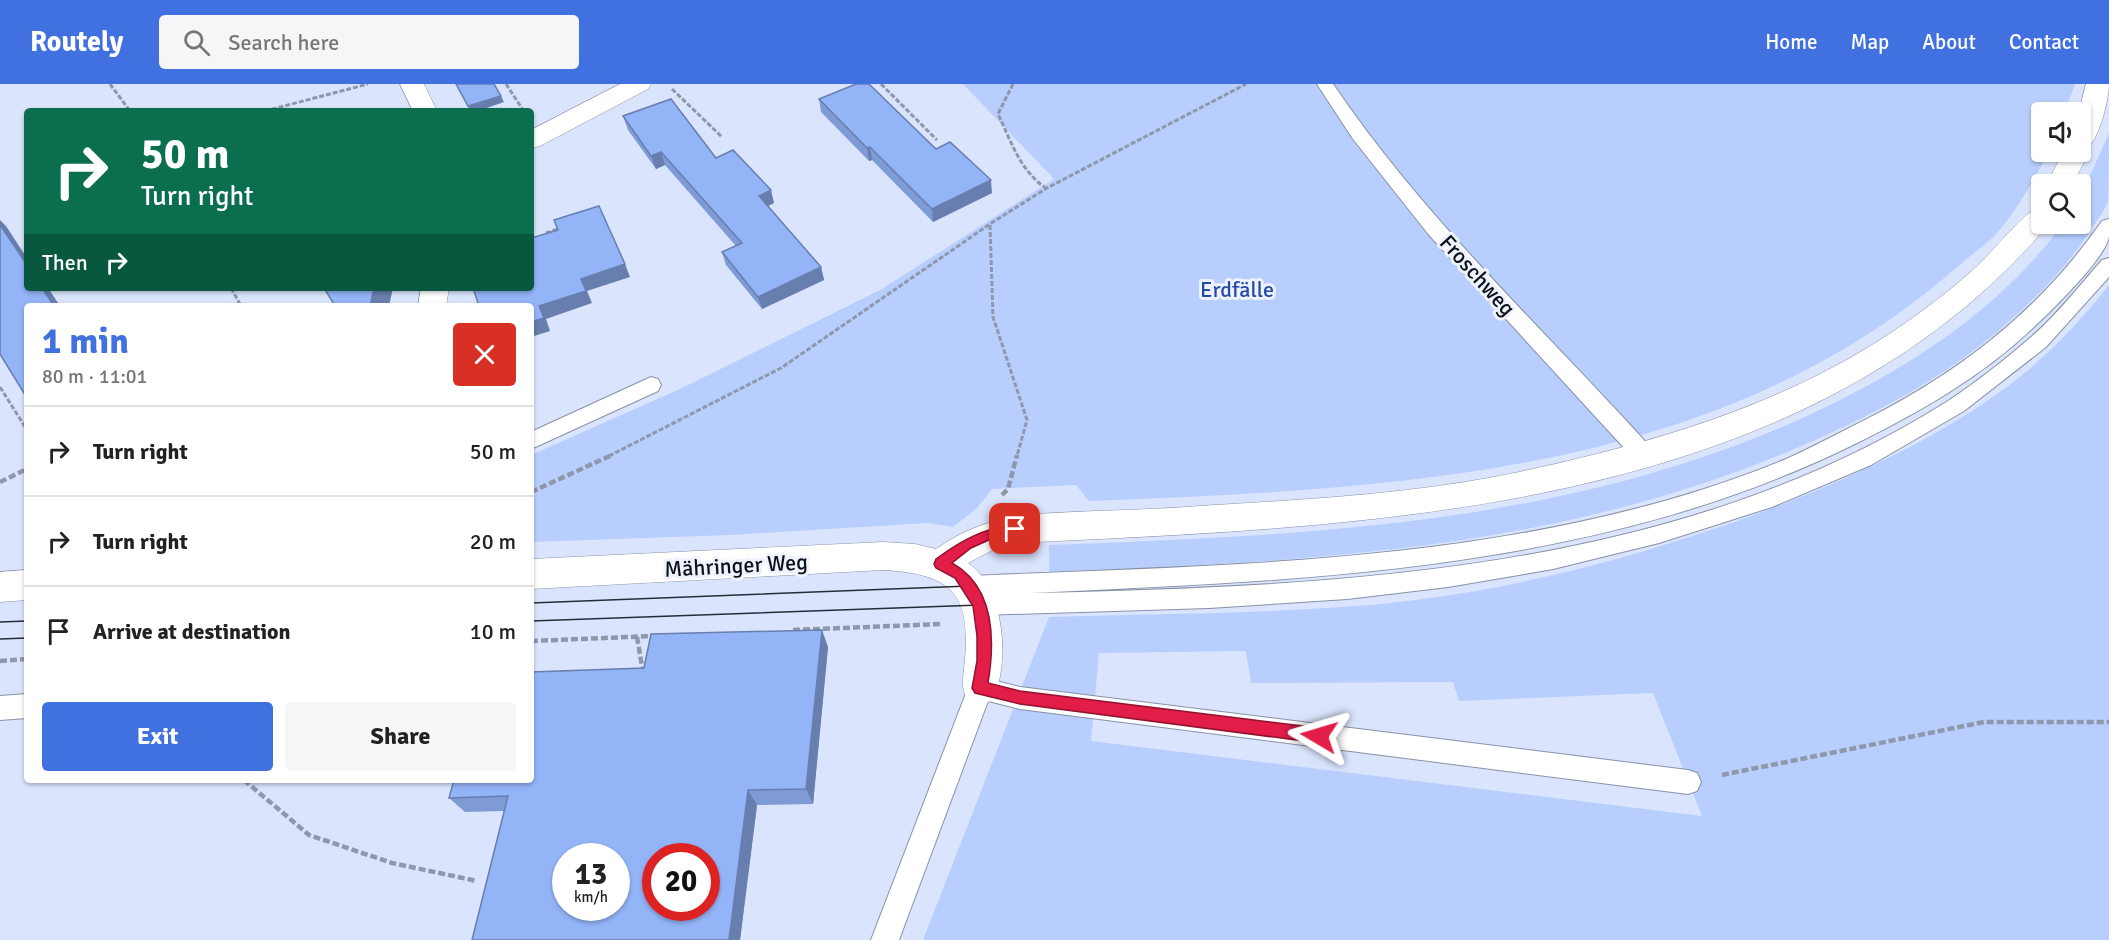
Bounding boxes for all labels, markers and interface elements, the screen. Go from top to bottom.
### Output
search box [159,15,579,69]
text: Routely [30,25,123,59]
icon: search [180,26,213,59]
text: Search here [228,29,339,56]
text: Home [1765,29,1818,55]
text: Map [1851,29,1889,55]
text: About [1922,29,1976,55]
text: Contact [2009,29,2079,55]
map controls [2031,102,2091,234]
button: sound [2031,102,2091,162]
text: 50 m [141,129,230,180]
icon: right [42,132,120,210]
button: search [2031,174,2091,234]
text: Turn right [141,180,254,213]
street label: Froschweg [1434,229,1521,322]
icon: right [100,246,133,279]
text: Then [42,249,88,276]
park label: Erdfälle [1200,276,1274,303]
text: 1 min [42,319,129,364]
button: close [453,323,516,386]
text: 80 m · 11:01 [42,364,147,389]
icon: right [42,435,75,468]
text: Turn right [93,438,188,465]
text: 50 m [470,438,516,465]
pin [989,503,1040,554]
icon: arrive [998,512,1031,545]
icon: right [42,525,75,558]
text: Turn right [93,528,188,555]
text: 20 m [470,528,516,555]
street label: Mähringer Weg [664,548,808,583]
icon: arrive [42,615,75,648]
text: Arrive at destination [93,618,290,645]
text: 10 m [470,618,516,645]
button: Exit [42,702,273,771]
button: Share [285,702,516,771]
position arrow [1287,704,1351,768]
speed limit sign: 20 [642,843,720,921]
text: 13 [575,856,607,893]
text: km/h [574,888,608,906]

